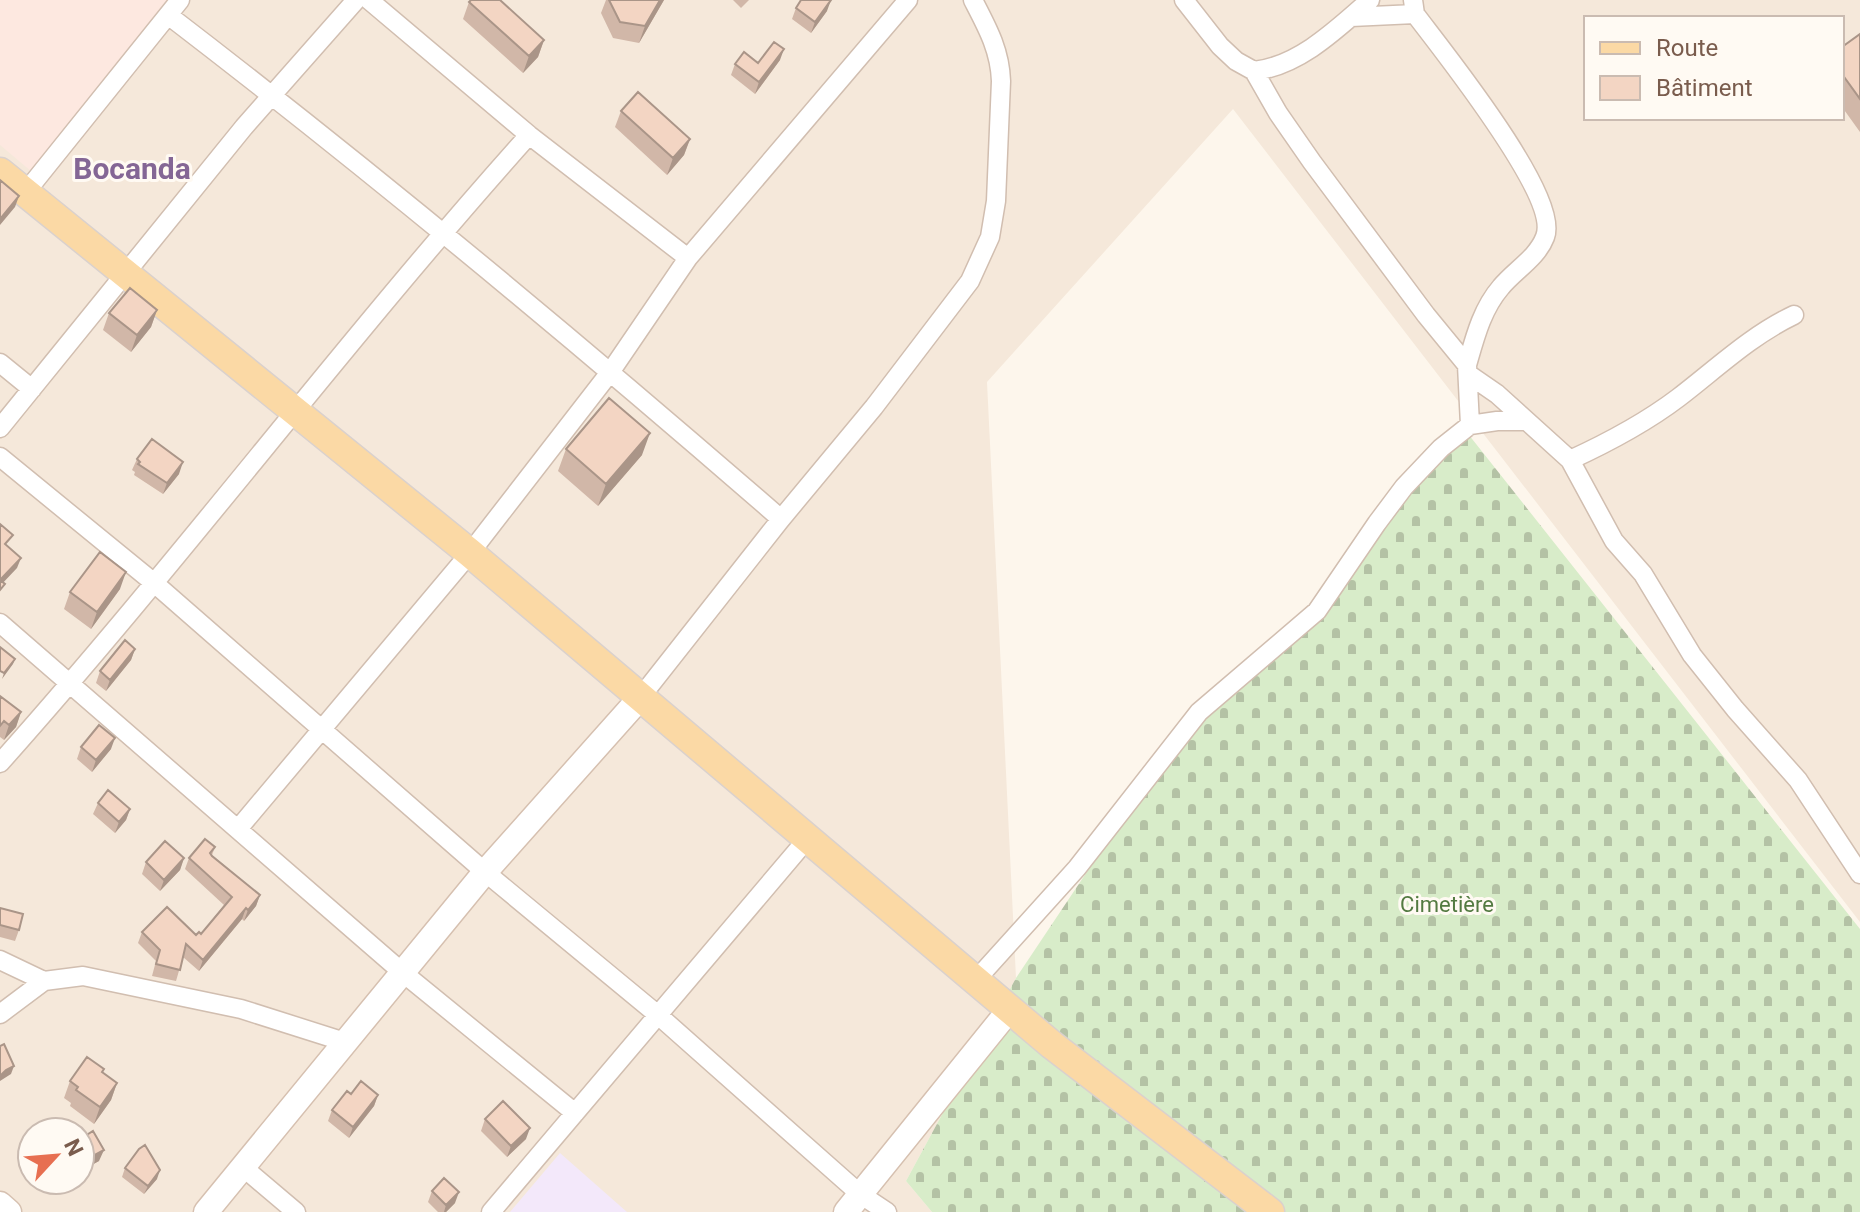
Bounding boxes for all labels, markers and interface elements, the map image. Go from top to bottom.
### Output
legend [1584,16,1844,120]
text: Route [1656,34,1718,62]
text: Bâtiment [1656,74,1753,102]
district label: Bocanda [73,151,191,186]
park label: Cimetière [1400,892,1494,917]
north arrow [16,1116,96,1196]
text: N [59,1135,88,1160]

